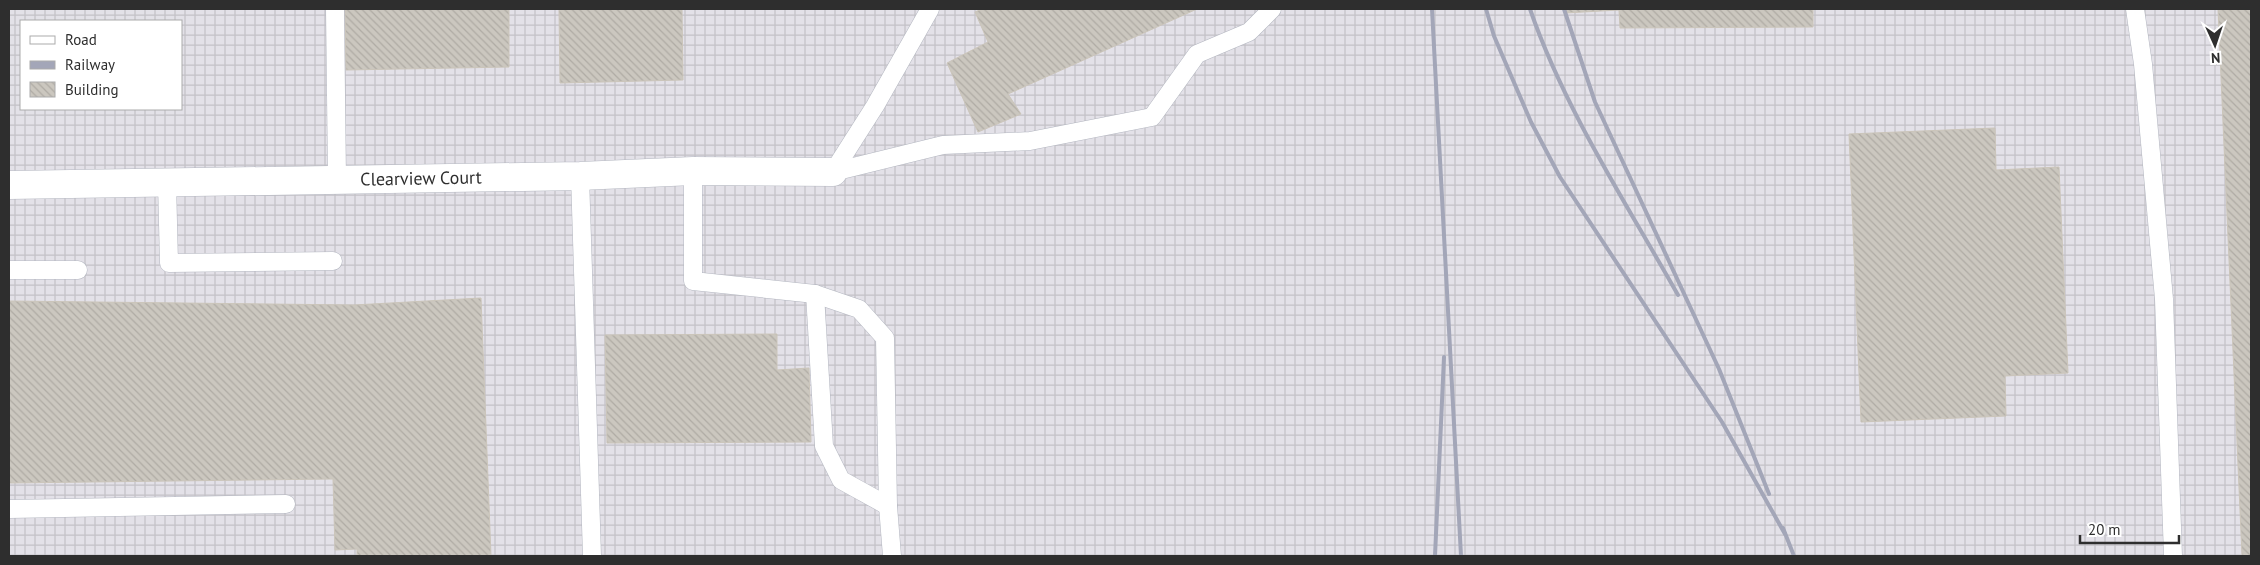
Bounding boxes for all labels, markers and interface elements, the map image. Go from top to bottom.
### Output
legend [20,20,182,110]
north arrow [2190,20,2240,70]
text: Road [65,30,97,49]
text: N [2211,49,2221,67]
text: Railway [65,55,115,74]
text: Building [65,80,119,99]
street label: Clearview Court [360,165,482,191]
scale bar [2080,512,2179,544]
text: 20 m [2088,520,2121,539]

